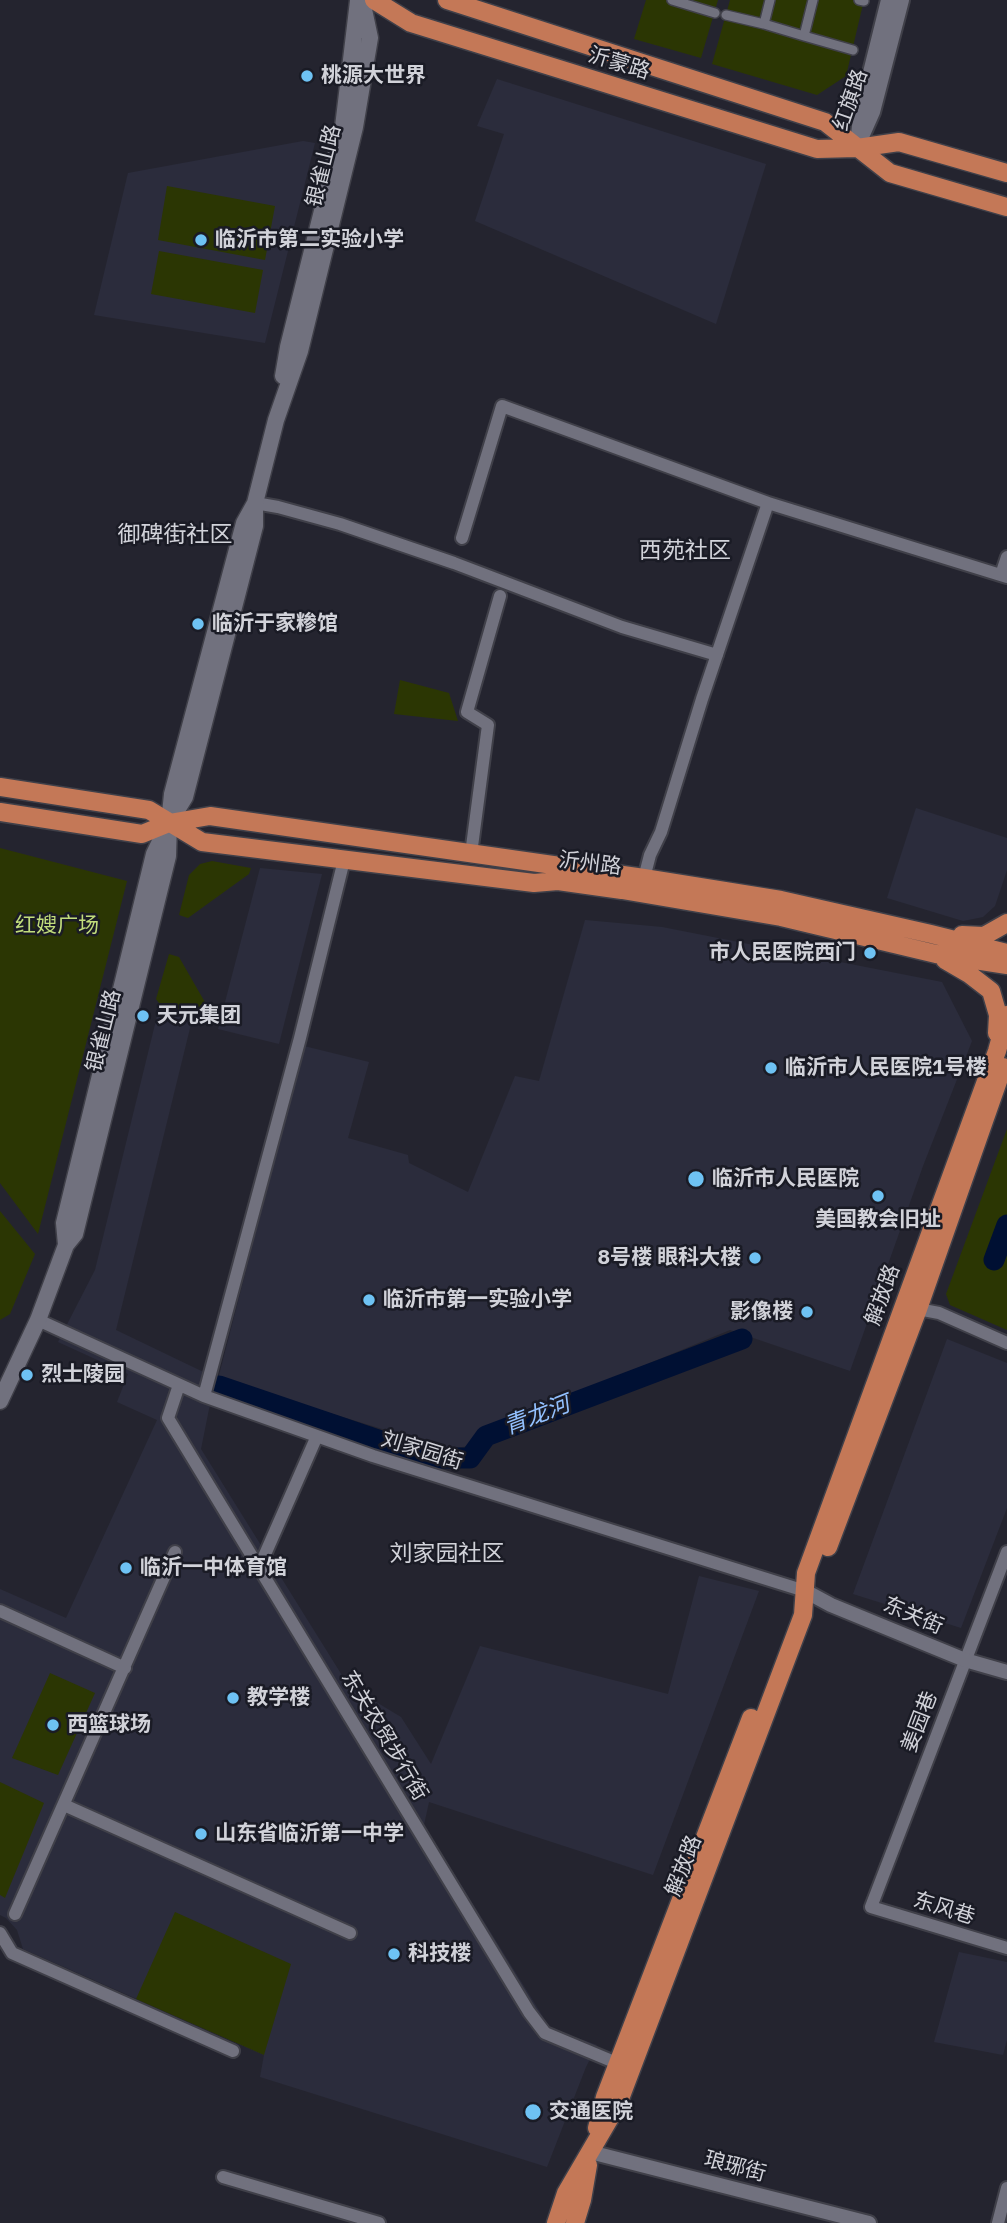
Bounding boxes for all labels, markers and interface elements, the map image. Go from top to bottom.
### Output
street label: 沂蒙路 [585,43,653,85]
place label: 桃源大世界 [321,63,426,89]
street label: 红旗路 [829,66,873,134]
marker: 桃源大世界 [299,68,315,84]
street label: 银雀山路 [302,122,346,210]
place label: 临沂市第二实验小学 [215,227,404,253]
marker: 临沂市第二实验小学 [193,232,209,248]
district label: 御碑街社区 [118,521,232,549]
district label: 西苑社区 [639,537,731,565]
place label: 临沂于家糁馆 [212,611,338,637]
marker: 临沂于家糁馆 [190,616,206,632]
street label: 沂州路 [557,848,623,880]
park label: 红嫂广场 [15,913,99,939]
place label: 市人民医院西门 [709,940,856,966]
marker: 市人民医院西门 [862,945,878,961]
street label: 银雀山路 [82,987,126,1075]
place label: 天元集团 [157,1003,241,1029]
marker: 天元集团 [135,1008,151,1024]
place label: 临沂市人民医院1号楼 [785,1055,987,1081]
marker: 临沂市人民医院1号楼 [763,1060,779,1076]
place label: 临沂市人民医院 [712,1166,859,1192]
marker: 临沂市人民医院 [686,1169,706,1189]
marker: 美国教会旧址 [870,1188,886,1204]
place label: 美国教会旧址 [815,1207,941,1233]
place label: 8号楼 眼科大楼 [597,1245,741,1271]
marker: 8号楼 眼科大楼 [747,1250,763,1266]
street label: 解放路 [860,1261,906,1329]
place label: 临沂市第一实验小学 [383,1287,572,1313]
marker: 临沂市第一实验小学 [361,1292,377,1308]
place label: 影像楼 [730,1299,793,1325]
marker: 影像楼 [799,1304,815,1320]
place label: 烈士陵园 [41,1362,125,1388]
marker: 烈士陵园 [19,1367,35,1383]
water label: 青龙河 [500,1391,574,1441]
street label: 刘家园街 [378,1427,466,1475]
district label: 刘家园社区 [390,1540,504,1568]
place label: 临沂一中体育馆 [140,1555,287,1581]
marker: 临沂一中体育馆 [118,1560,134,1576]
street label: 东关街 [879,1592,947,1640]
street label: 东关农贸步行街 [335,1667,433,1805]
place label: 教学楼 [247,1685,310,1711]
street label: 姜园巷 [897,1688,943,1756]
marker: 教学楼 [225,1690,241,1706]
place label: 西篮球场 [67,1712,151,1738]
marker: 西篮球场 [45,1717,61,1733]
place label: 山东省临沂第一中学 [215,1821,404,1847]
marker: 山东省临沂第一中学 [193,1826,209,1842]
street label: 解放路 [661,1832,707,1900]
street label: 东风巷 [910,1888,978,1930]
place label: 科技楼 [408,1941,471,1967]
marker: 科技楼 [386,1946,402,1962]
place label: 交通医院 [549,2099,633,2125]
marker: 交通医院 [523,2102,543,2122]
street label: 琅琊街 [701,2147,769,2187]

